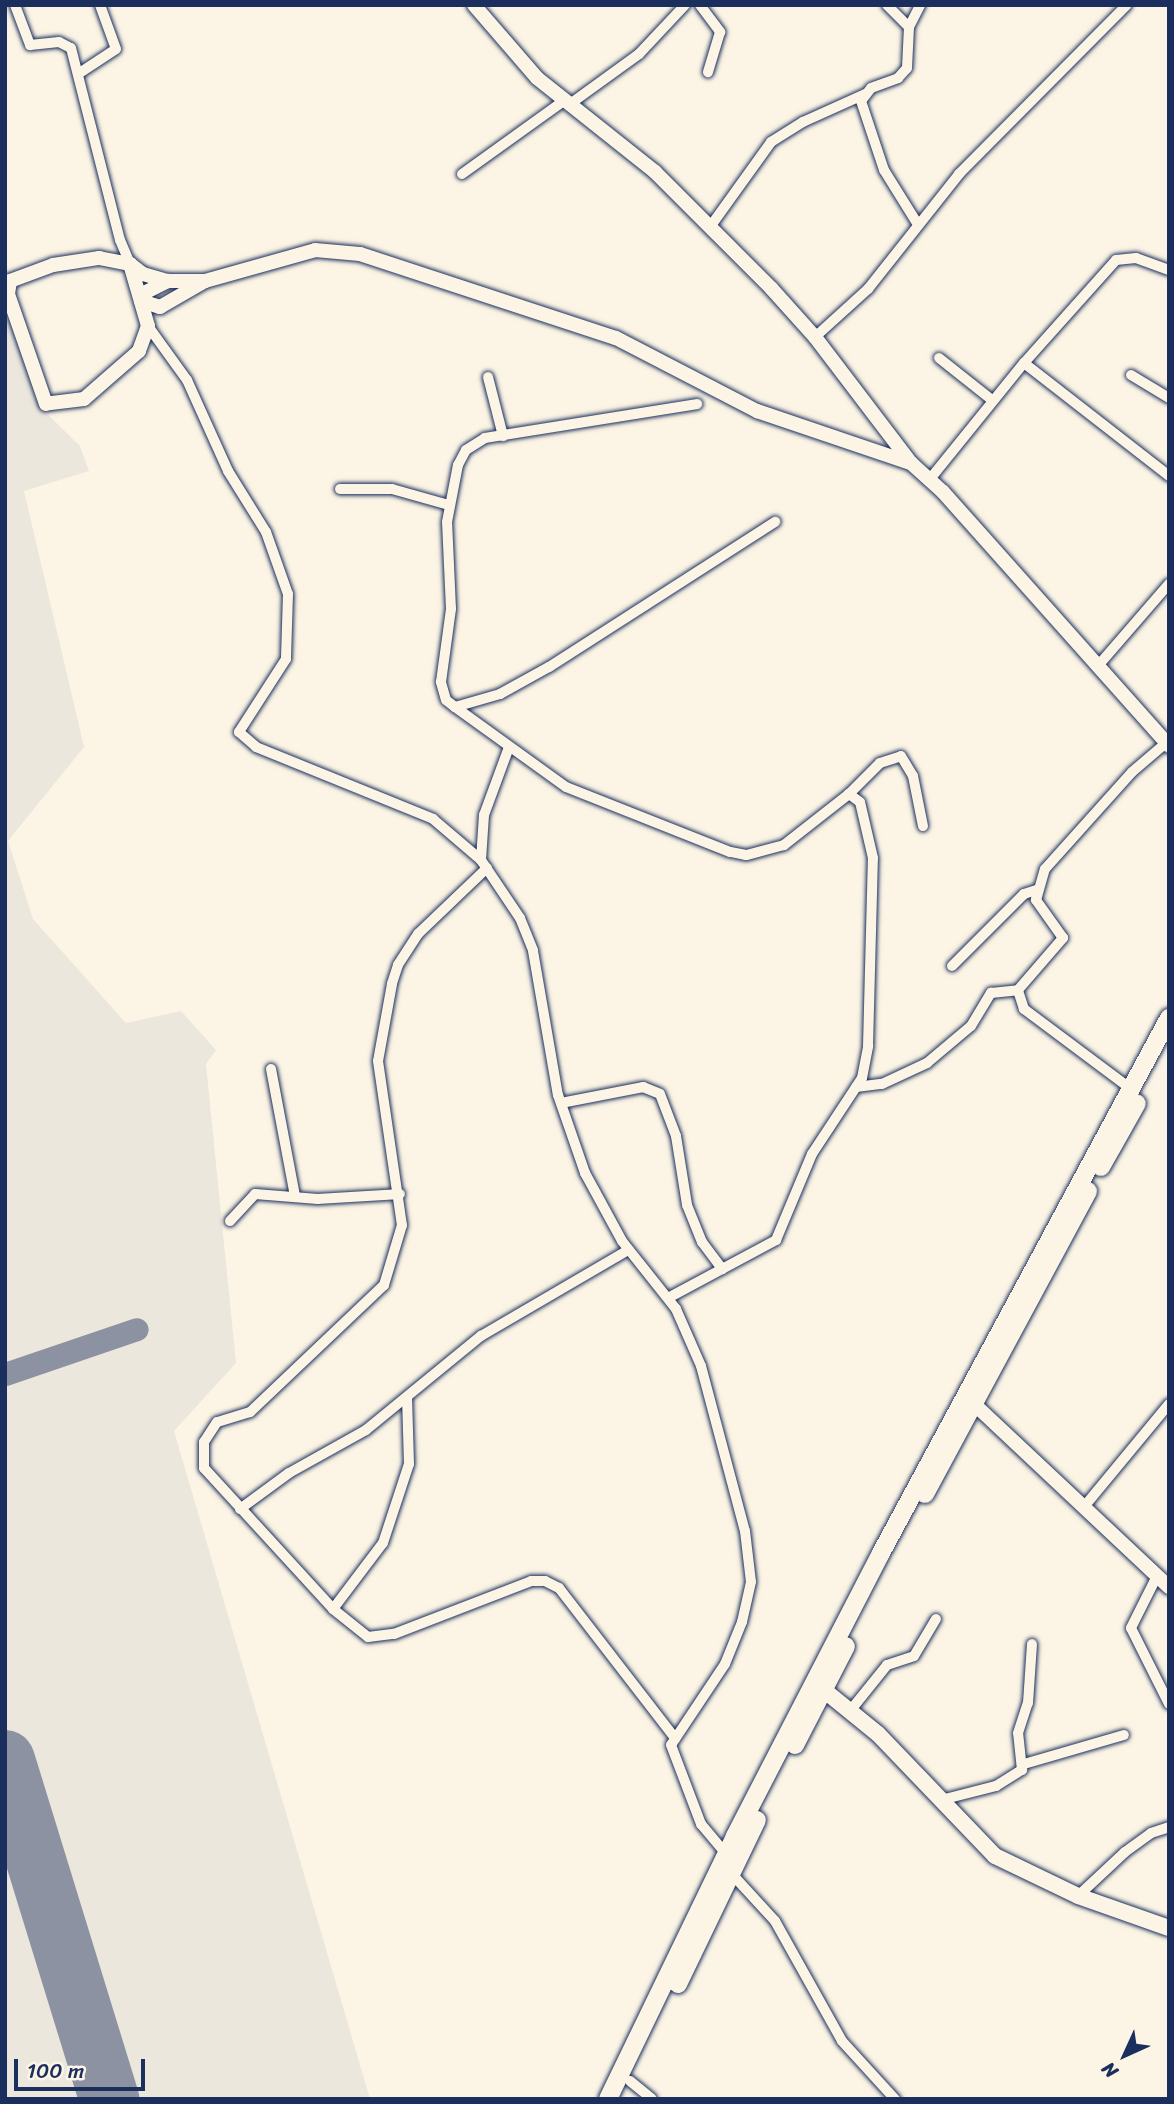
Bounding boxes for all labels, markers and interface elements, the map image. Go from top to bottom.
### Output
north arrow [1090,2020,1160,2090]
scale bar [18,2044,149,2088]
text: 100 m [27,2052,84,2090]
text: N [1093,2054,1126,2087]

